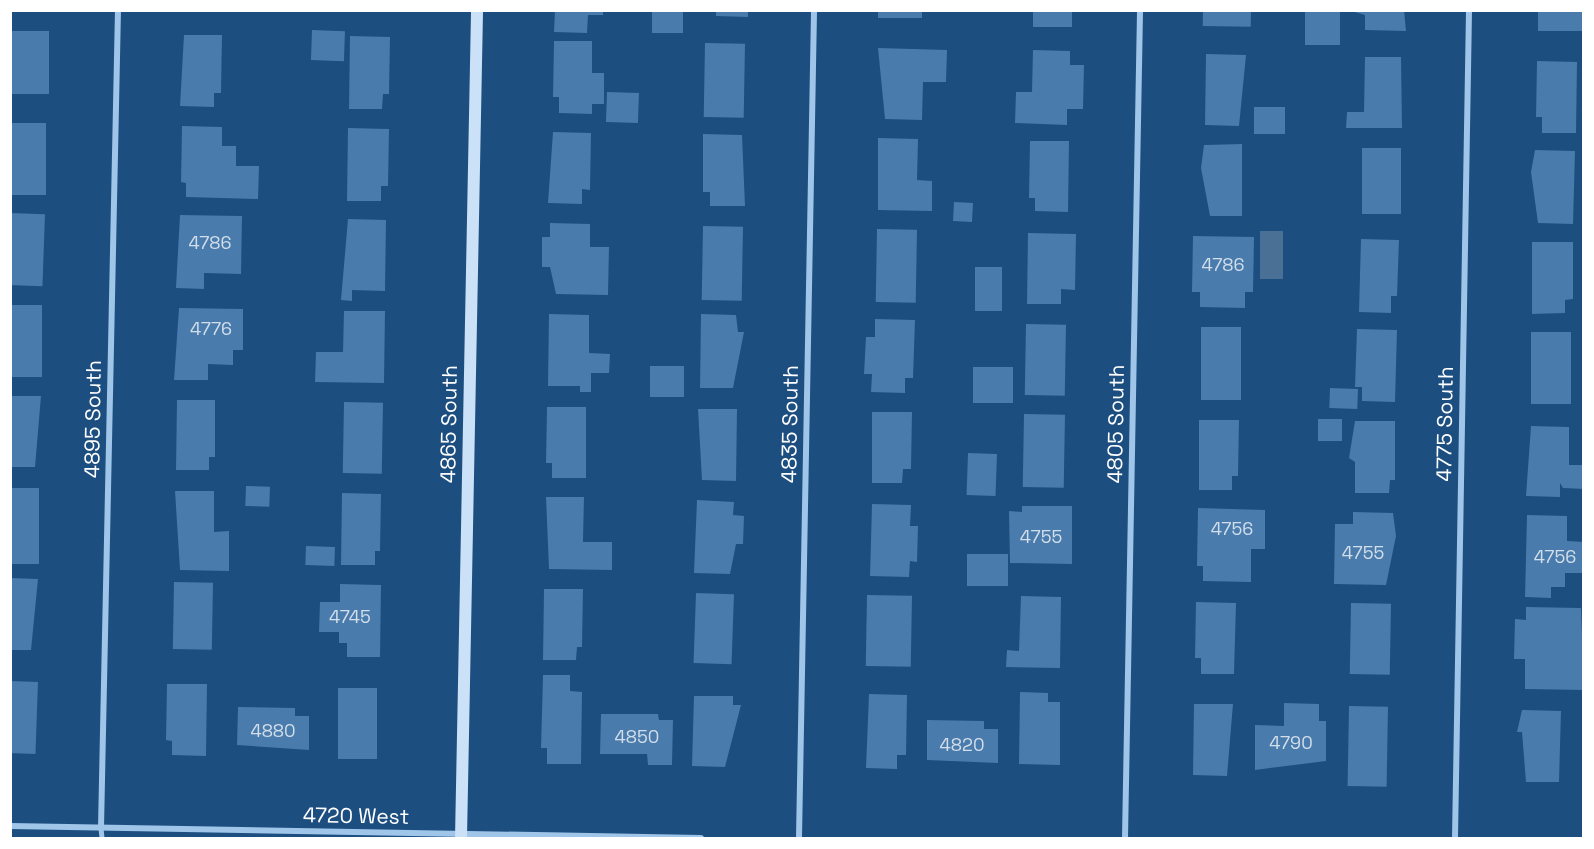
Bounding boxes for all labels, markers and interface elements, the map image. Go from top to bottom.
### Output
house number: 4786 [188,232,232,254]
house number: 4786 [1201,254,1245,276]
house number: 4776 [190,318,232,340]
street label: 4895 South [79,360,107,478]
street label: 4805 South [1102,364,1130,484]
street label: 4865 South [435,365,463,483]
street label: 4835 South [776,365,804,483]
street label: 4775 South [1431,366,1459,482]
house number: 4756 [1211,518,1253,540]
house number: 4755 [1020,526,1062,548]
house number: 4755 [1342,542,1384,564]
house number: 4756 [1534,546,1576,568]
house number: 4745 [329,606,371,628]
house number: 4880 [250,720,296,742]
house number: 4850 [615,726,659,748]
house number: 4790 [1269,732,1313,754]
house number: 4820 [940,734,984,756]
street label: 4720 West [302,802,410,830]

